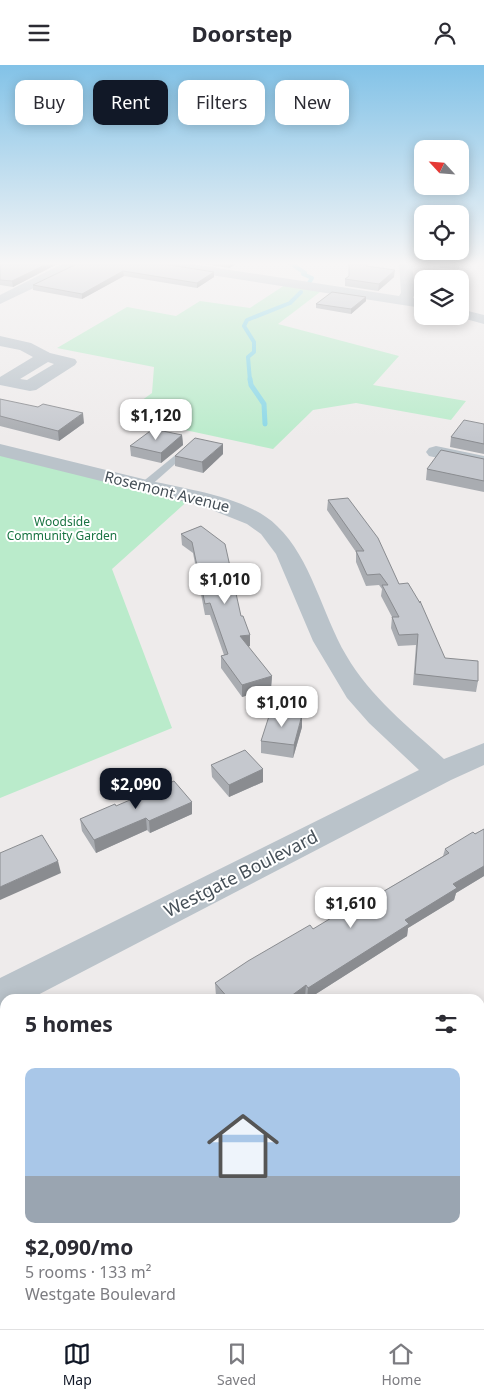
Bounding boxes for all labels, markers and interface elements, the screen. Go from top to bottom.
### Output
text: Doorstep [191,18,293,48]
icon: menu [25,19,53,47]
icon: person [431,19,459,47]
chip: Buy [15,80,83,125]
chip: Rent [93,80,168,125]
chip: Filters [178,80,265,125]
chip: New [275,80,349,125]
north arrow [414,140,469,195]
map controls [414,140,469,325]
button: locate [414,205,469,260]
button: layers [414,270,469,325]
pin: $1,120 [115,399,197,441]
text: $1,120 [131,404,181,426]
street label: Rosemont Avenue [103,466,232,516]
park label: Woodside Community Garden [7,513,117,544]
pin: $1,010 [184,563,266,605]
text: $1,010 [200,568,250,590]
pin: $1,010 [241,685,323,728]
text: $1,010 [257,691,307,713]
pin: $2,090 [95,767,177,810]
text: $2,090 [111,773,161,795]
street label: Westgate Boulevard [160,824,322,922]
pin: $1,610 [310,887,392,929]
text: $1,610 [326,892,376,914]
text: 5 homes [25,1010,113,1038]
icon: filters [432,1010,460,1038]
icon: home [198,1101,288,1191]
text: $2,090/mo [25,1233,133,1261]
text: 5 rooms · 133 m² [25,1261,151,1283]
text: Westgate Boulevard [25,1283,176,1305]
tab: Map [63,1340,92,1389]
tab: Saved [217,1340,256,1389]
tab: Home [382,1340,421,1389]

